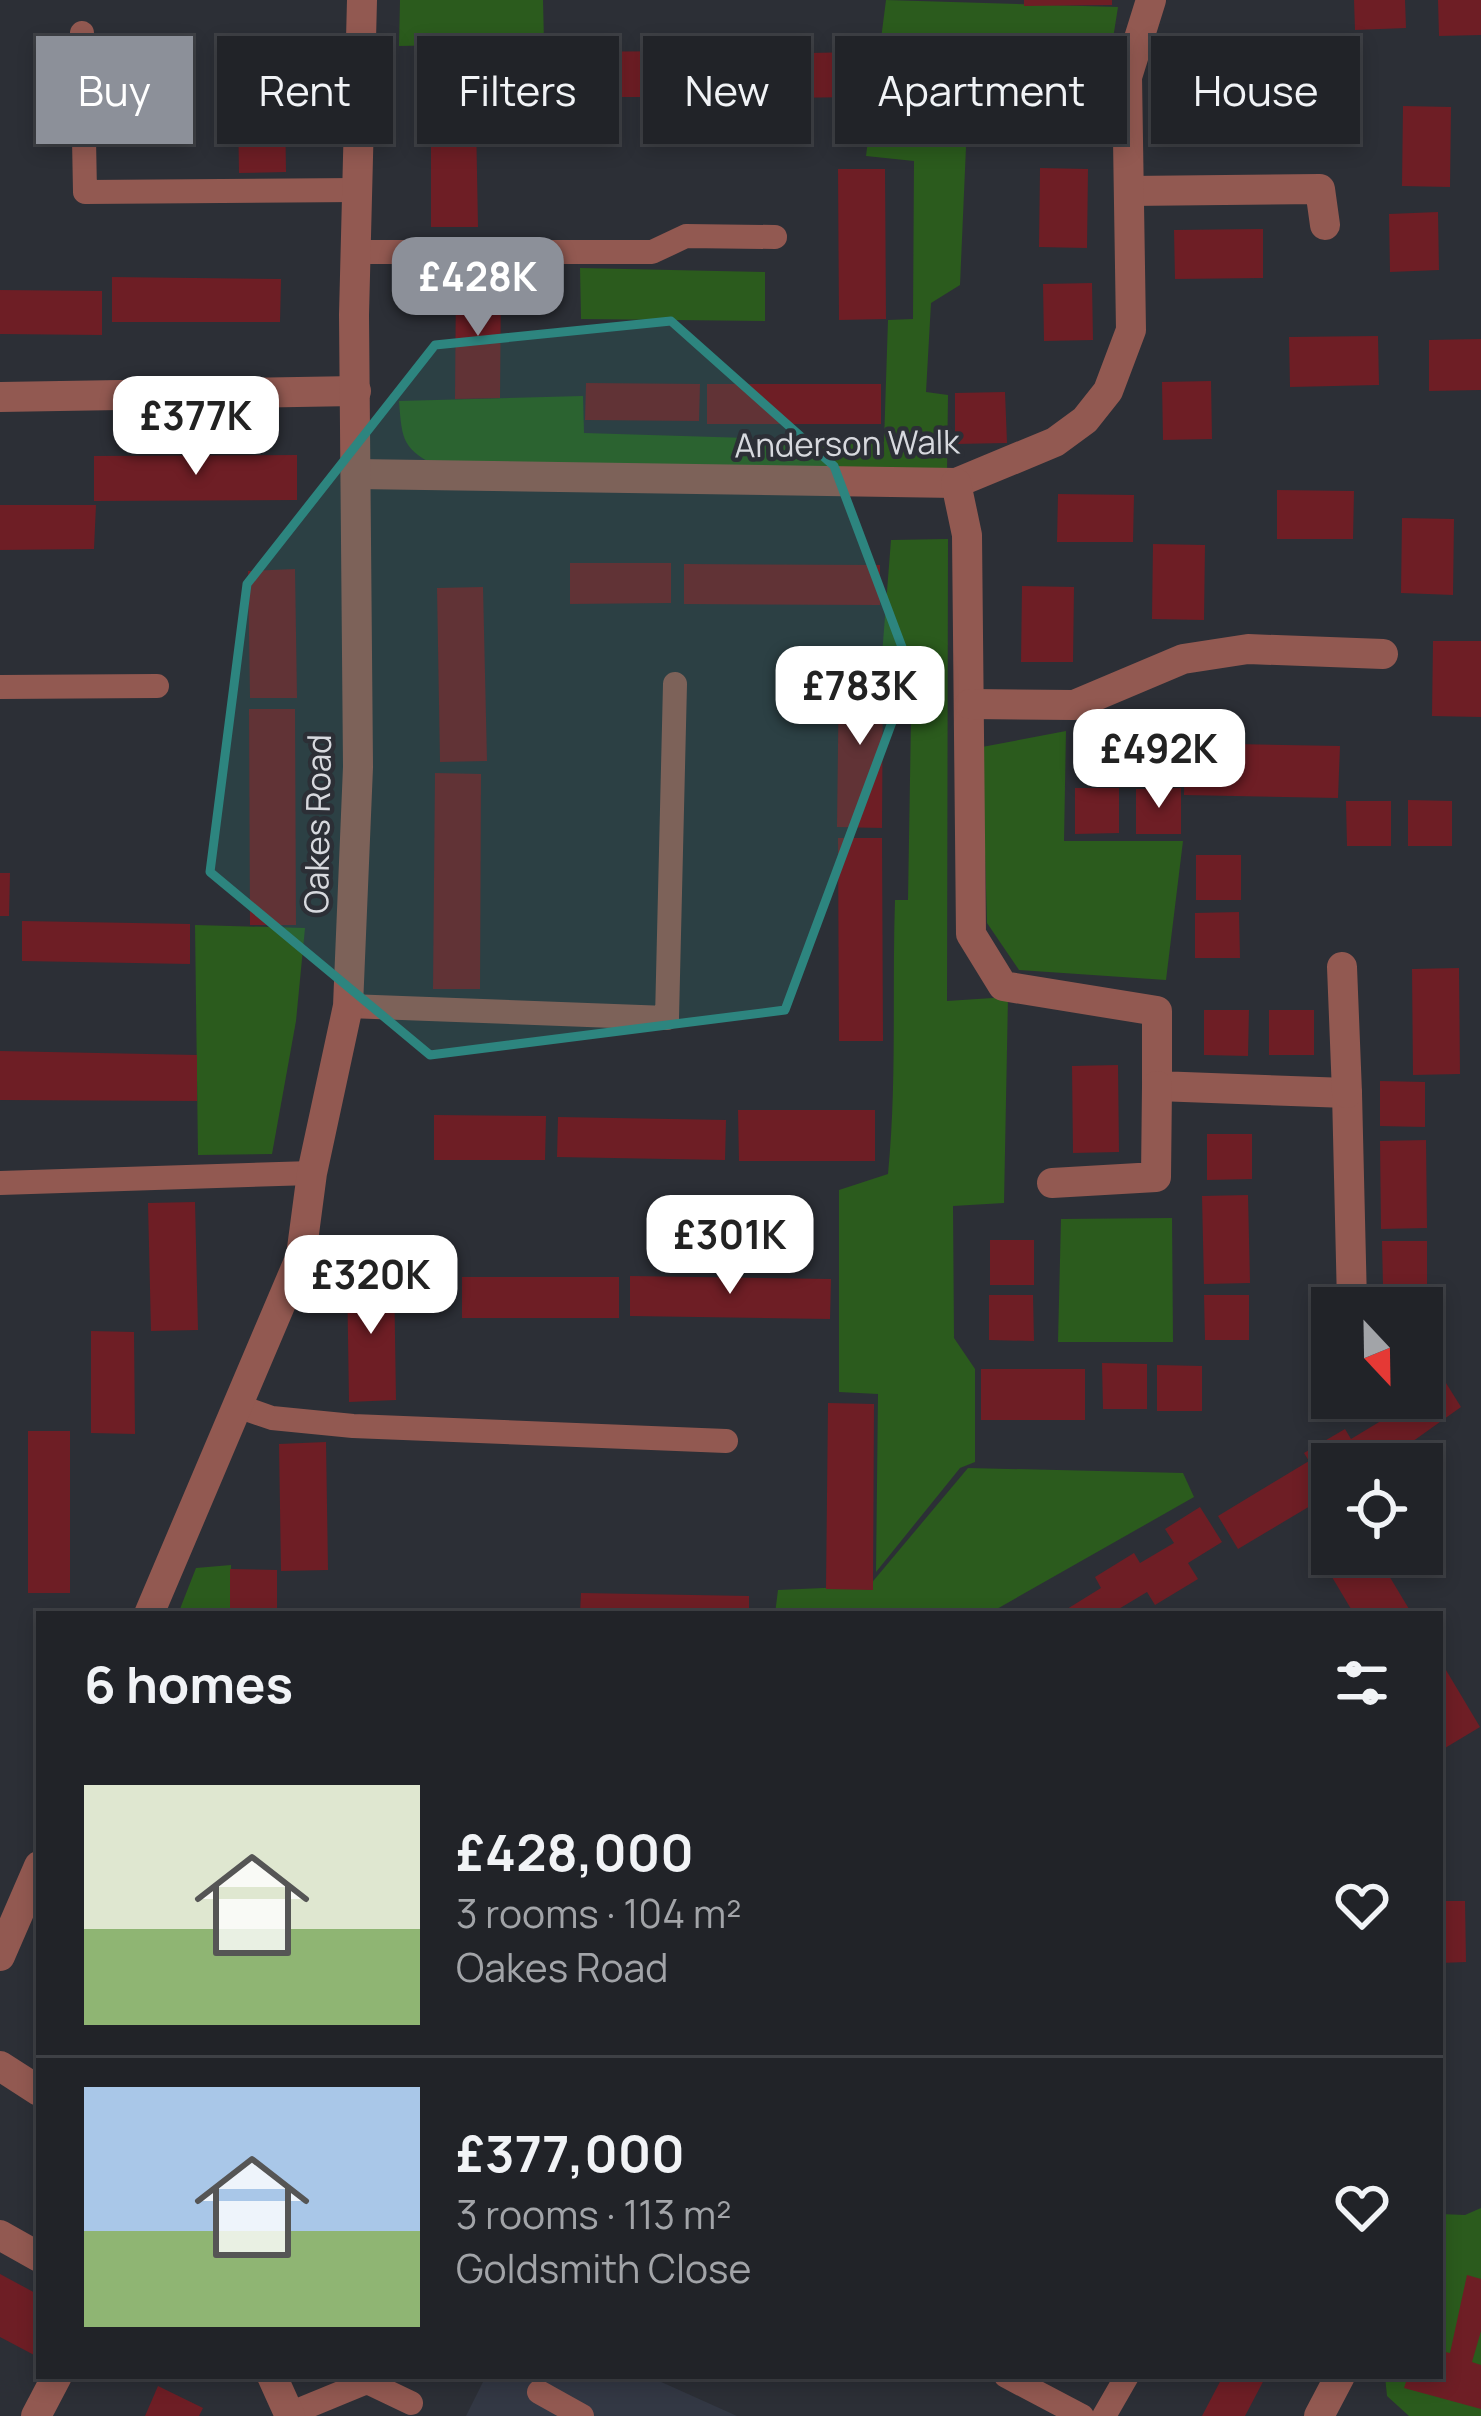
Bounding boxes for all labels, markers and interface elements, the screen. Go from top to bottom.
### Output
chip: Buy [36,36,193,144]
chip: Rent [217,36,393,144]
chip: Filters [417,36,619,144]
chip: New [643,36,811,144]
chip: Apartment [835,36,1127,144]
chip: House [1151,36,1360,144]
pin: £428K [394,237,562,339]
text: £428K [419,249,537,303]
pin: £377K [112,376,280,478]
text: £377K [140,388,252,442]
street label: Anderson Walk [734,419,962,467]
pin: £783K [776,646,944,748]
text: £783K [803,658,917,712]
pin: £492K [1075,709,1243,811]
text: £492K [1100,721,1218,775]
street label: Oakes Road [293,734,341,914]
pin: £301K [646,1195,814,1297]
text: £301K [674,1207,786,1261]
pin: £320K [287,1235,455,1337]
text: £320K [311,1247,431,1301]
north arrow [1311,1287,1443,1419]
map controls [1311,1287,1443,1575]
button: locate [1311,1443,1443,1575]
text: 6 homes [84,1649,293,1718]
icon: filters [1329,1650,1395,1716]
text: £428,000 [456,1817,694,1886]
icon: home [180,1833,324,1977]
icon: heart [1329,1872,1395,1938]
text: 3 rooms · 104 m² [456,1886,742,1940]
text: Oakes Road [456,1940,668,1994]
text: £377,000 [456,2118,685,2187]
icon: home [180,2135,324,2279]
icon: heart [1329,2174,1395,2240]
text: 3 rooms · 113 m² [456,2187,732,2241]
text: Goldsmith Close [456,2241,751,2295]

